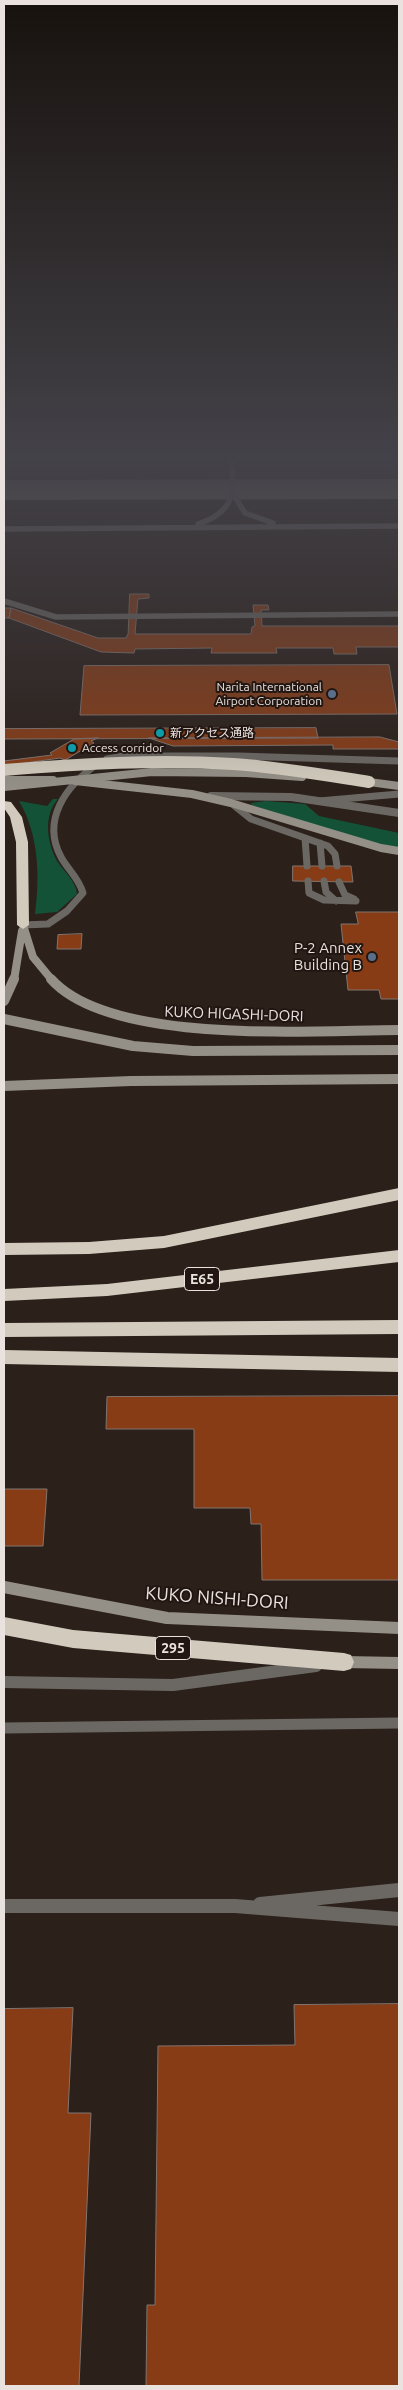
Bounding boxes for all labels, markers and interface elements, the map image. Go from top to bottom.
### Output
place label: Narita International Airport Corporation [216,680,322,708]
marker: Narita International Airport Corporation [326,688,338,700]
place label: 新アクセス通路 [170,726,254,740]
marker: 新アクセス通路 [154,727,166,739]
place label: Access corridor [82,741,164,755]
marker: Access corridor [66,742,78,754]
place label: P-2 Annex Building B [294,939,362,974]
marker: P-2 Annex Building B [366,951,378,963]
street label: KUKO HIGASHI-DORI [164,1003,304,1025]
road number: E65 [184,1268,220,1290]
street label: KUKO NISHI-DORI [145,1582,289,1614]
road number: 295 [156,1636,190,1660]

